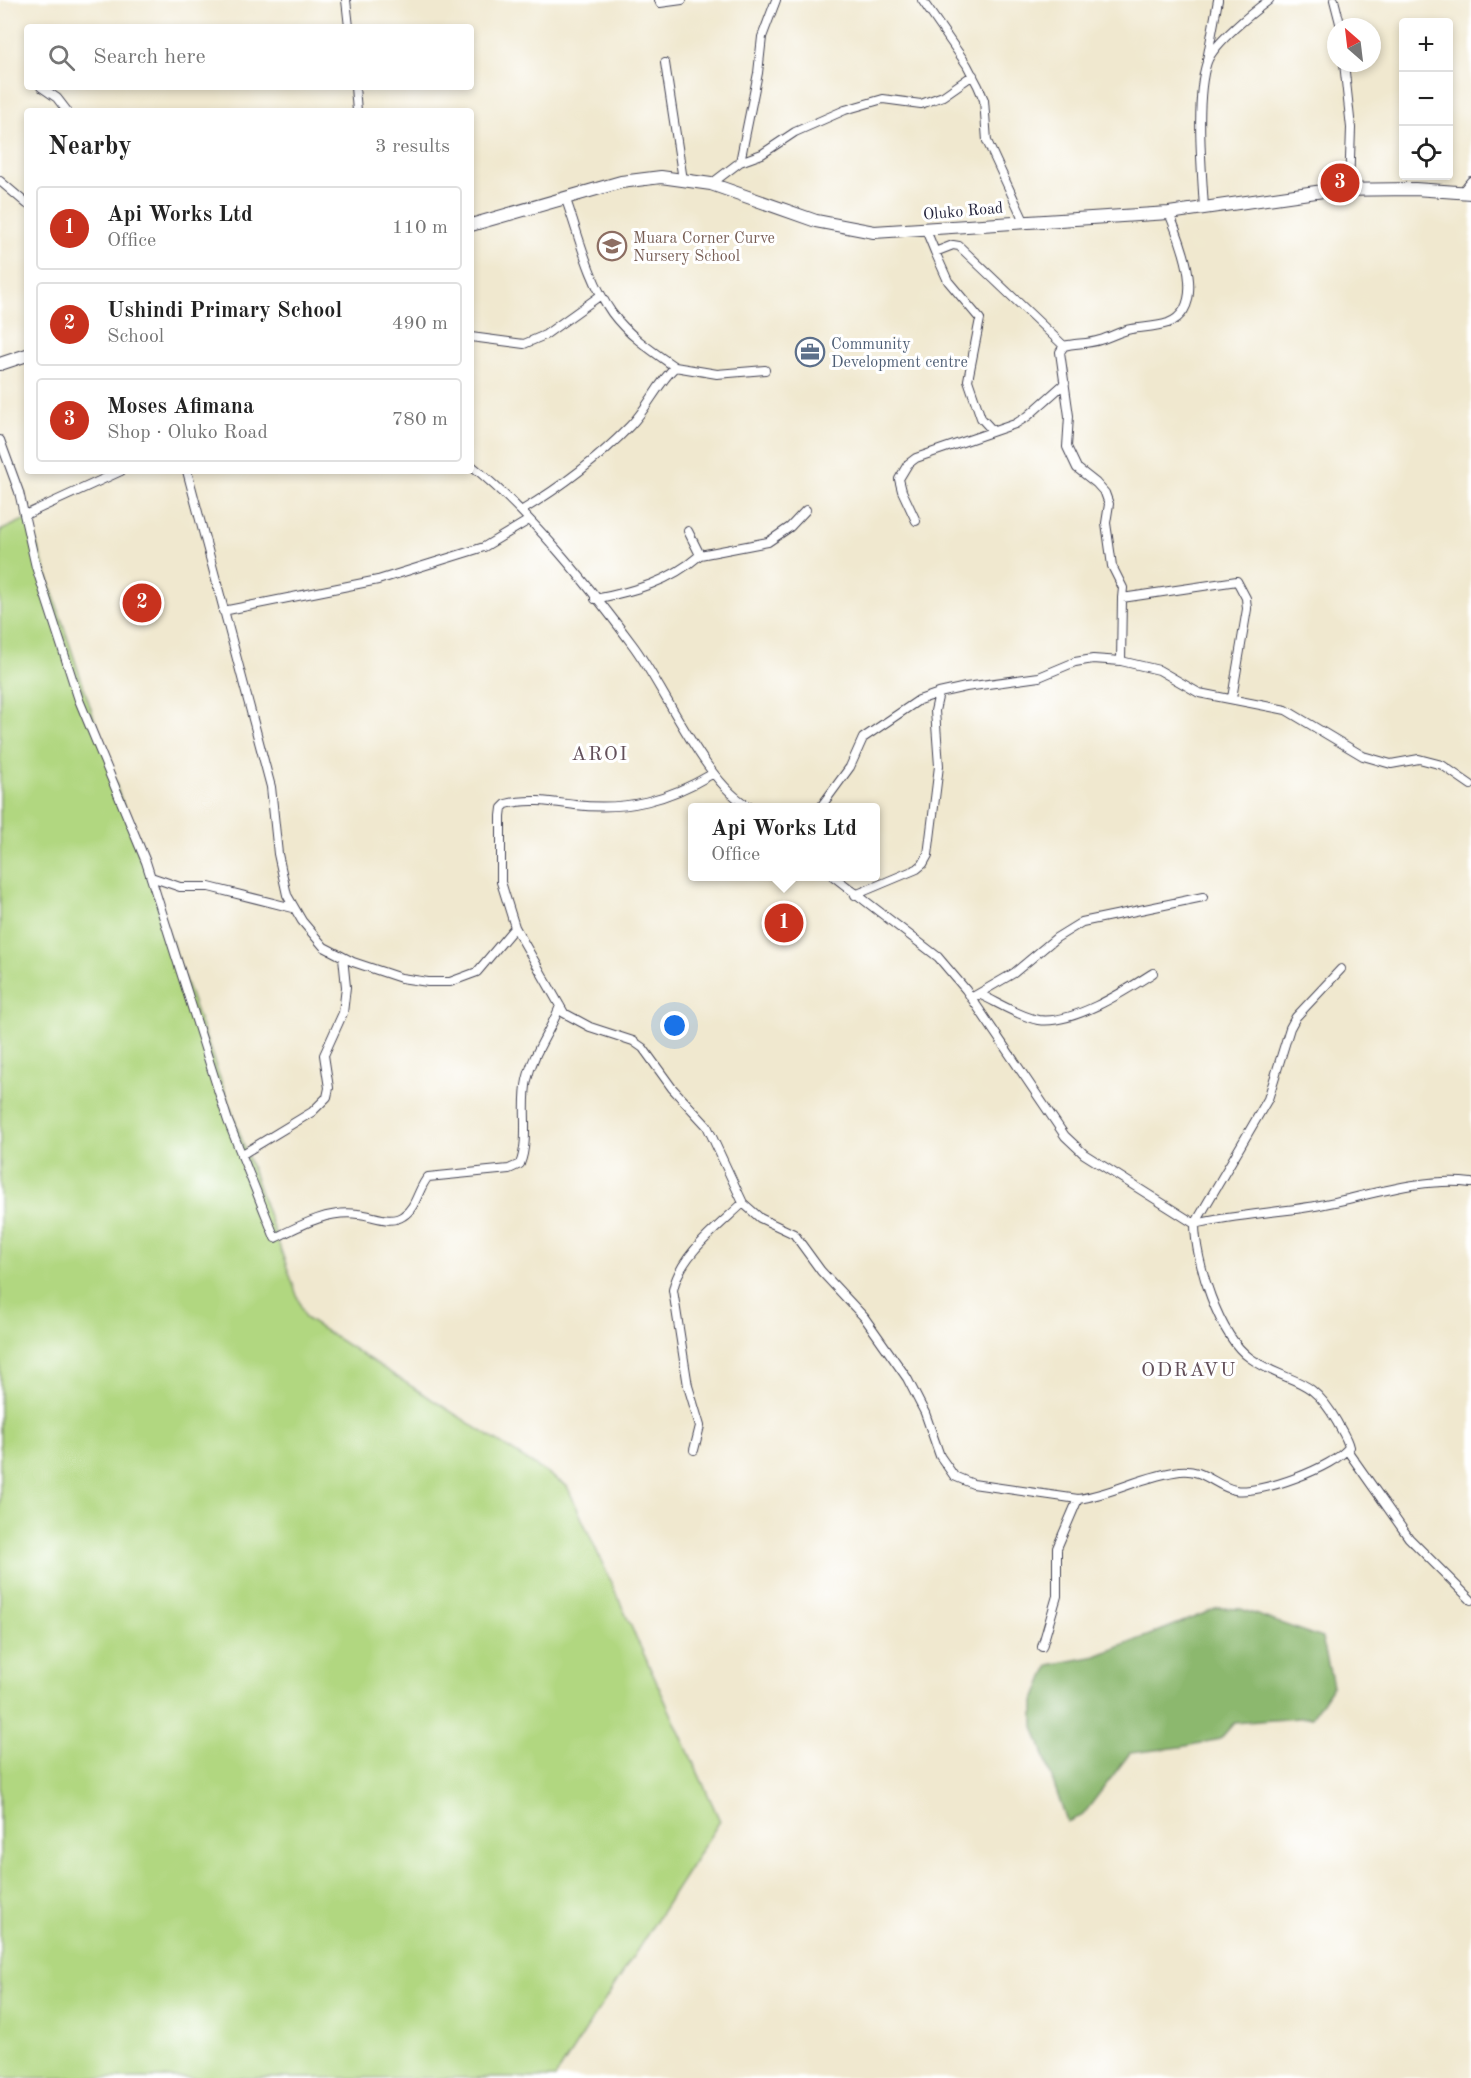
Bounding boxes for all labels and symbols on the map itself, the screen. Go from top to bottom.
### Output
north arrow [1327,18,1381,72]
pin: 3 [1320,160,1360,206]
street label: Oluko Road [922,201,1004,223]
school or university icon: Muara Corner Curve Nursery School [596,230,628,262]
place label: Muara Corner Curve Nursery School [633,231,775,265]
office icon: Community Development centre [794,336,826,368]
place label: Community Development centre [831,337,968,371]
pin: 2 [122,580,162,626]
district label: AROI [571,745,629,765]
pin: 1 [764,900,804,946]
your location [660,1011,689,1040]
district label: ODRAVU [1141,1361,1237,1381]

